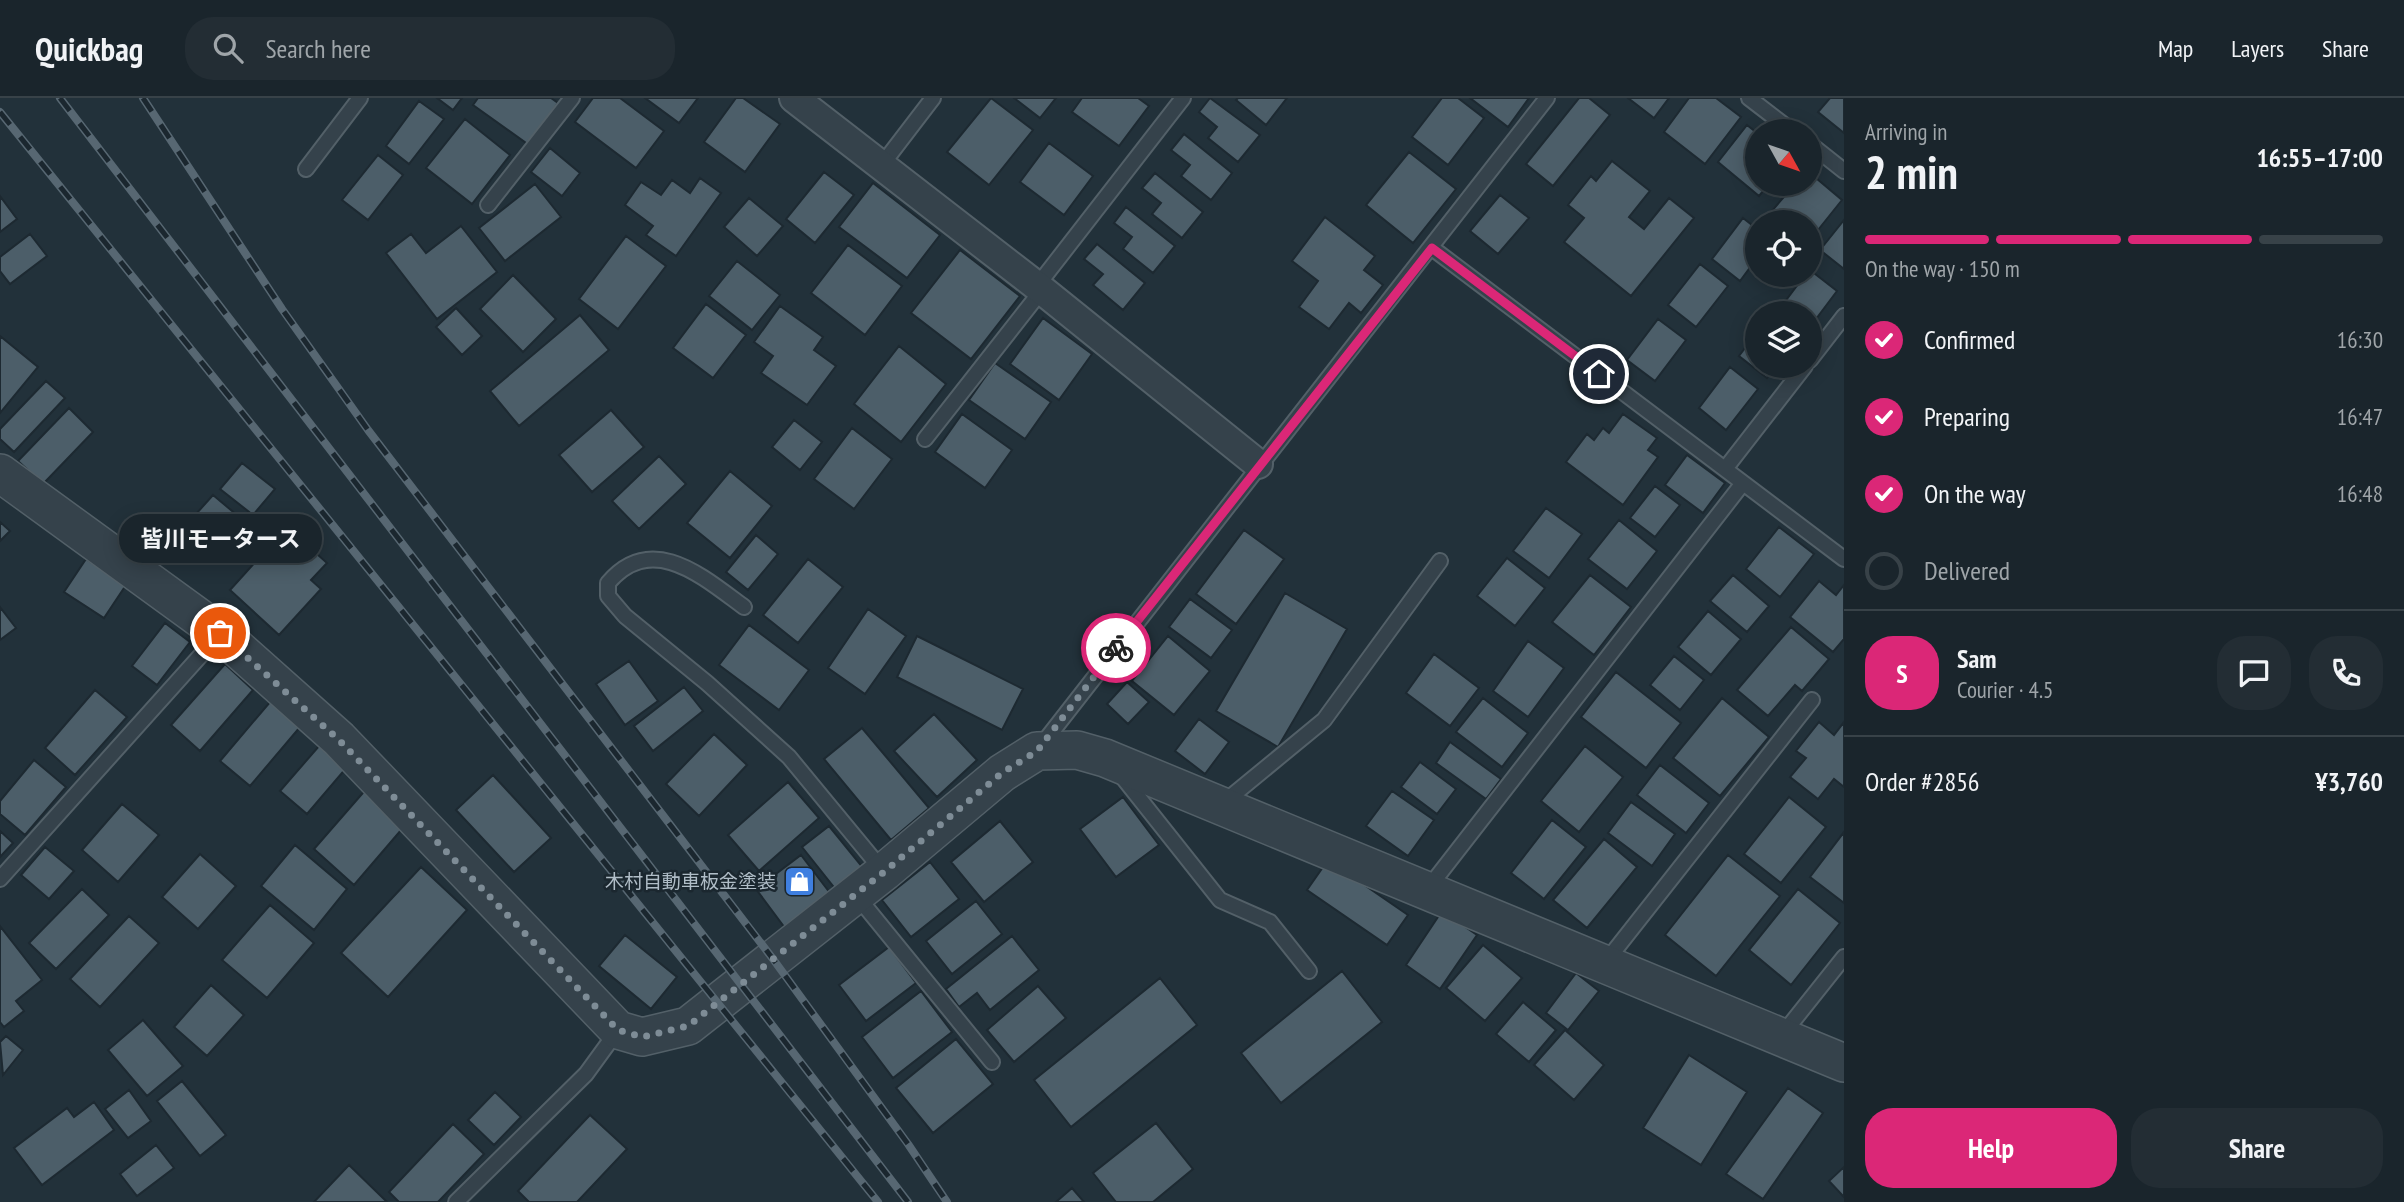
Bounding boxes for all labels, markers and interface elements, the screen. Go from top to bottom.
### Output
search box [185,17,675,80]
text: Quickbag [35,27,143,70]
icon: search [209,29,247,67]
text: Search here [265,32,371,65]
text: Map [2158,33,2193,64]
text: Layers [2231,33,2284,64]
text: Share [2322,33,2369,64]
text: Arriving in [1865,117,1947,146]
north arrow [1745,119,1822,196]
map controls [1745,119,1822,378]
text: 16:55–17:00 [2256,141,2383,174]
text: 2 min [1865,142,1958,202]
button: locate [1745,210,1822,287]
text: On the way · 150 m [1865,254,2020,283]
button: layers [1745,301,1822,378]
icon: check [1865,321,1903,359]
text: Confirmed [1924,323,2015,356]
text: 16:30 [2337,325,2383,354]
pin [1569,344,1629,404]
icon: home [1580,355,1618,393]
icon: check [1865,398,1903,436]
text: Preparing [1924,400,2010,433]
text: 16:47 [2337,402,2383,431]
icon: check [1865,475,1903,513]
text: On the way [1924,477,2026,510]
text: 16:48 [2337,479,2383,508]
callout: 皆川モータース [118,514,322,563]
text: 皆川モータース [141,524,300,553]
text: Delivered [1924,554,2010,587]
pin [190,603,250,663]
courier [1081,613,1151,683]
icon: bag [201,614,239,652]
icon: bike [1097,629,1135,667]
button: chat [2217,636,2291,710]
button: phone [2309,636,2383,710]
text: Sam [1957,642,1996,675]
text: S [1896,657,1908,690]
text: Courier · 4.5 [1957,675,2053,704]
text: Order #2856 [1865,765,1980,798]
text: ¥3,760 [2315,765,2383,798]
shop icon: 木村自動車板金塗装 [782,864,816,898]
place label: 木村自動車板金塗装 [605,869,776,893]
button: Help [1865,1108,2117,1188]
button: Share [2131,1108,2383,1188]

